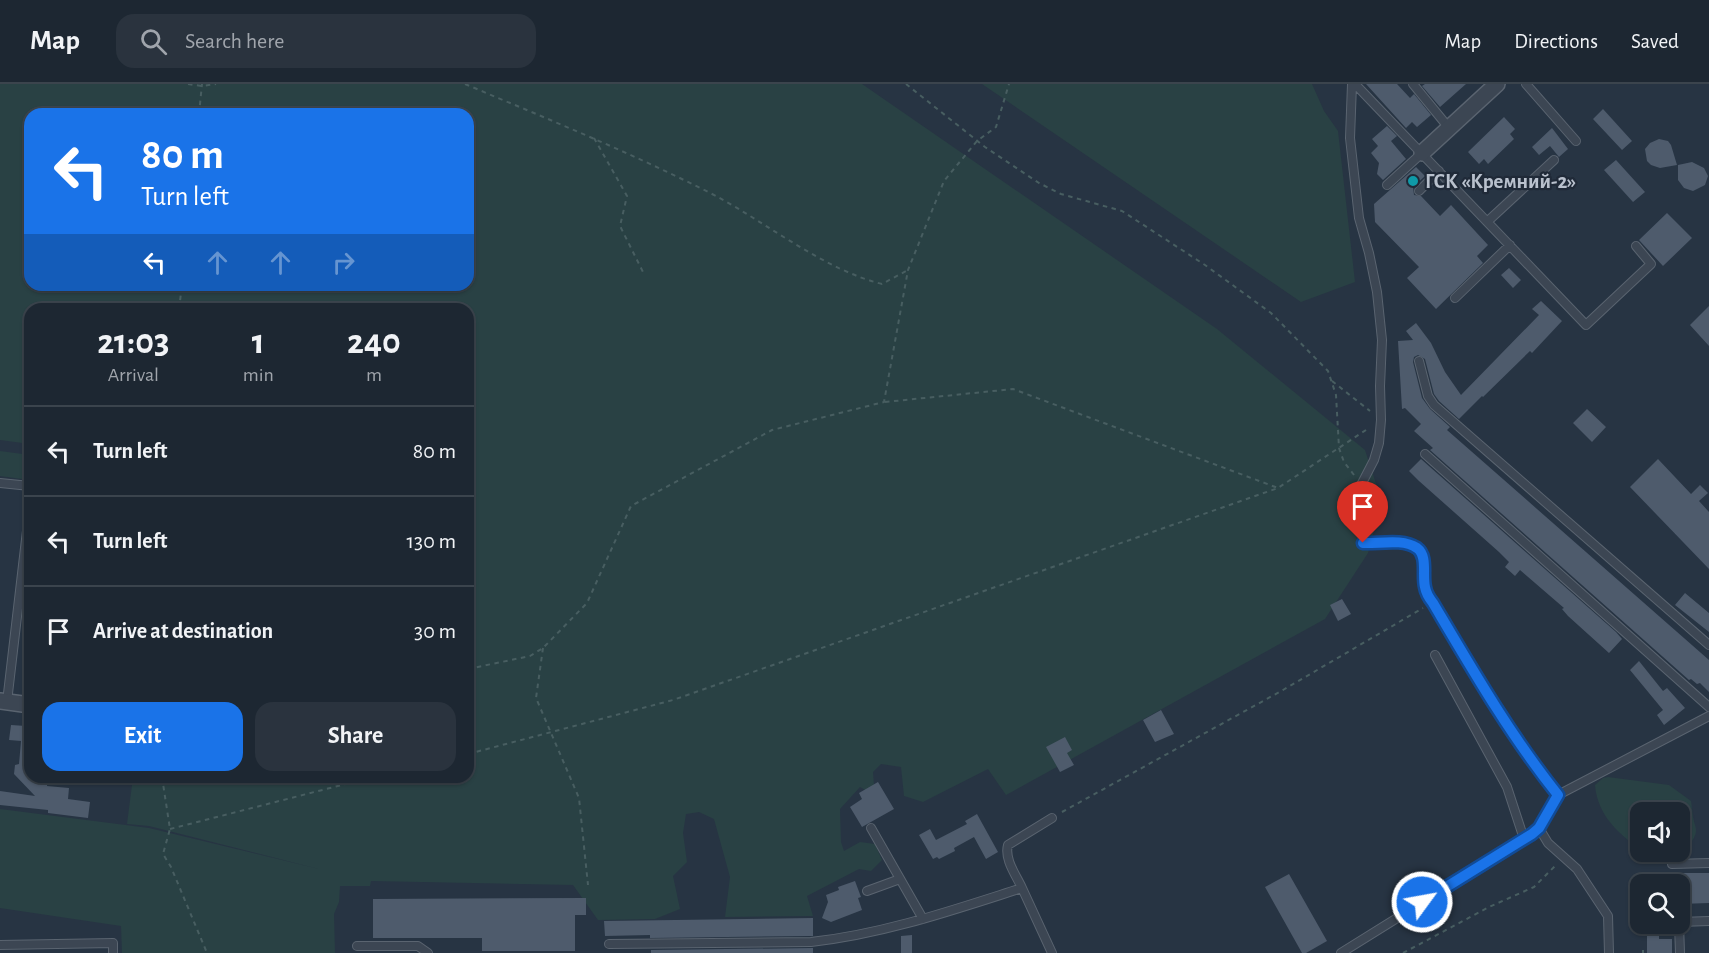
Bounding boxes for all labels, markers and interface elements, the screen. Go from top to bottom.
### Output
search box [116,14,536,68]
icon: search [137,25,170,58]
text: Map [30,27,80,55]
text: Search here [185,30,284,52]
text: Map [1445,31,1481,52]
text: Directions [1514,31,1598,52]
text: Saved [1631,31,1679,52]
icon: left [42,132,120,210]
text: 80 m [141,134,224,176]
place label: ГСК «Кремний-2» [1425,171,1576,192]
marker: ГСК «Кремний-2» [1406,174,1420,188]
text: Turn left [141,183,229,210]
icon: left [138,246,171,279]
icon: ahead [201,246,234,279]
icon: ahead [264,246,297,279]
icon: right [327,246,360,279]
text: 21:03 [97,324,170,360]
text: 1 [252,324,265,360]
text: 240 [347,324,401,360]
text: Arrival [108,365,159,385]
text: min [243,365,274,385]
text: m [366,365,382,385]
icon: left [42,435,75,468]
text: Turn left [93,440,167,462]
text: 80 m [413,440,456,462]
pin [1337,481,1388,543]
icon: arrive [1346,490,1379,523]
icon: left [42,525,75,558]
text: Turn left [93,530,167,552]
text: 130 m [407,530,456,552]
icon: arrive [42,615,75,648]
text: Arrive at destination [93,620,273,642]
text: 30 m [414,620,456,642]
button: Exit [42,702,243,771]
button: Share [255,702,456,771]
map controls [1630,802,1690,934]
button: sound [1630,802,1690,862]
position arrow [1390,870,1454,934]
button: search [1630,874,1690,934]

